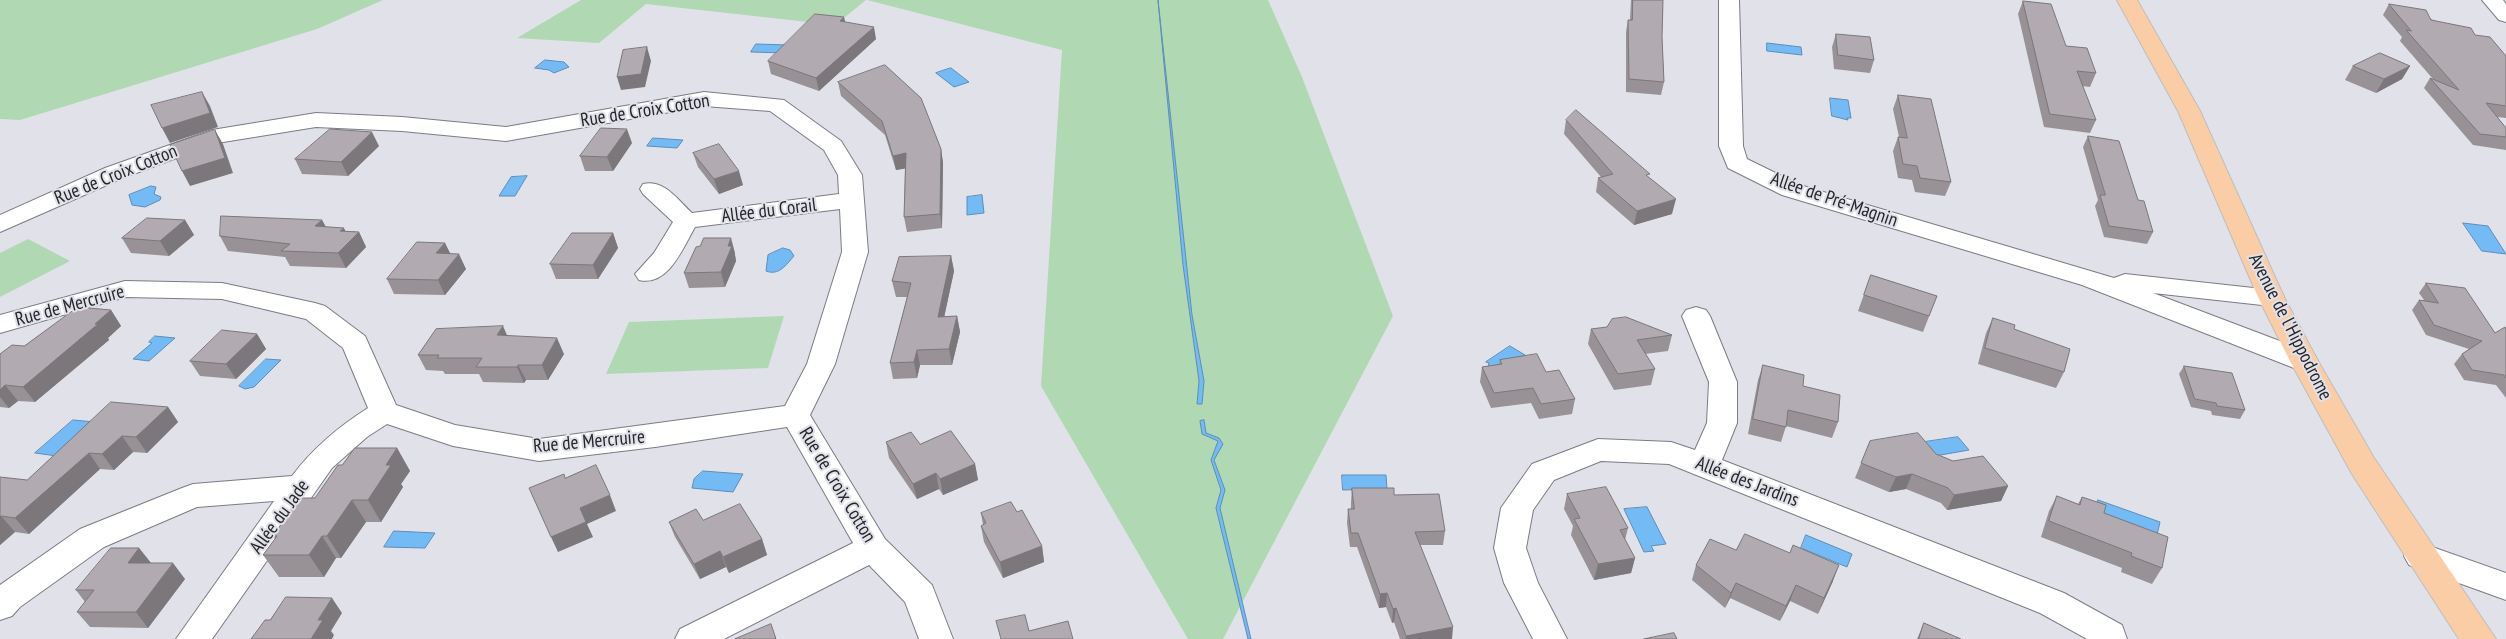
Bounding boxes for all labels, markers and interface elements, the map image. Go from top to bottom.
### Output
street label: Rue de Croix Cotton [579,90,711,132]
street label: Rue de Croix Cotton [51,140,181,210]
street label: Allée de Pré-Magnin [1767,168,1901,232]
street label: Allée du Corail [720,194,818,228]
street label: Avenue de l'Hippodrome [2243,250,2337,404]
street label: Rue de Mercruire [13,281,127,331]
street label: Rue de Croix Cotton [794,423,880,547]
street label: Rue de Mercruire [532,426,646,458]
street label: Allée des Jardins [1692,452,1802,512]
street label: Allée du Jade [245,475,315,559]

